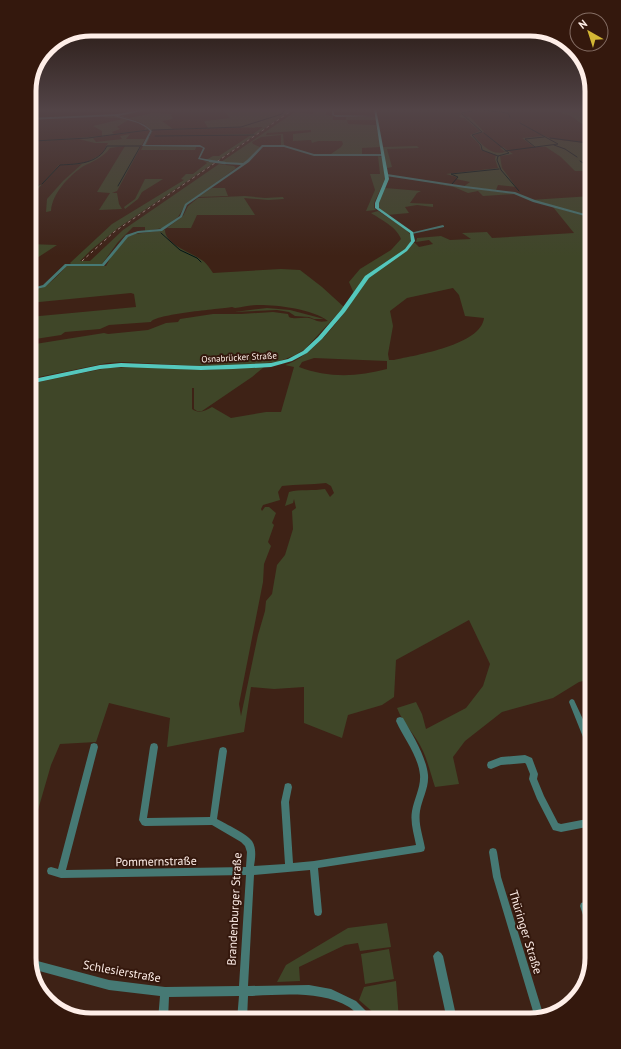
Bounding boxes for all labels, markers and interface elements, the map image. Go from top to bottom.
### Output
north arrow [569,12,609,52]
text: N [575,17,590,32]
street label: Osnabrücker Straße [201,350,277,364]
street label: Brandenburger Straße [224,852,244,966]
street label: Pommernstraße [115,853,197,869]
street label: Thüringer Straße [506,888,546,976]
street label: Schlesierstraße [82,957,162,985]

